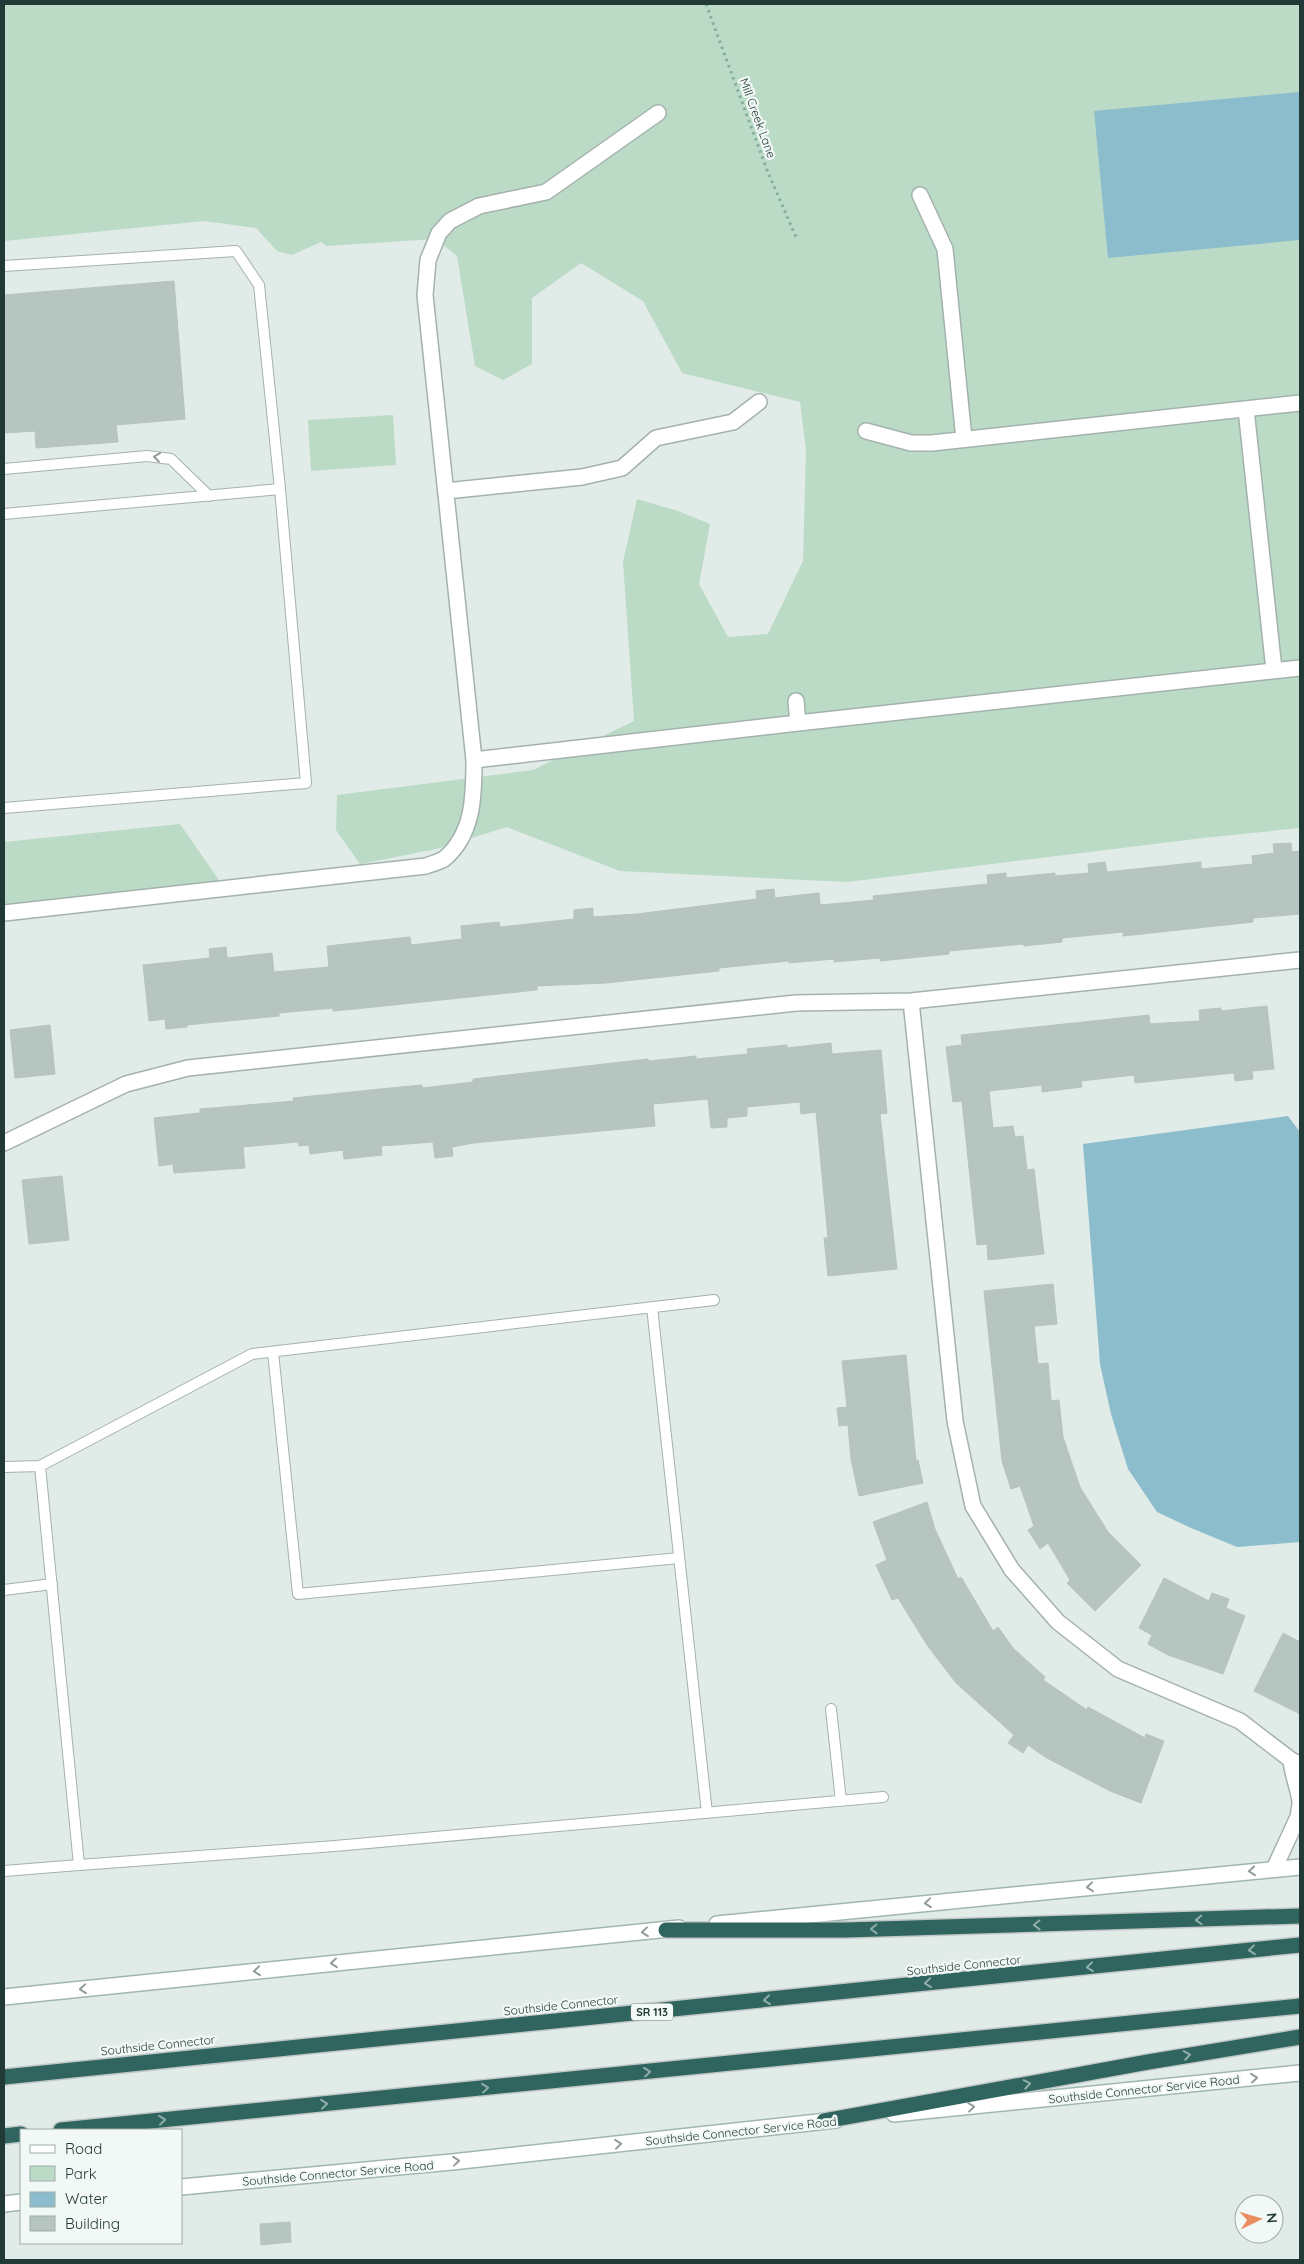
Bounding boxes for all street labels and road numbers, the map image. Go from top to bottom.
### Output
street label: Mill Creek Lane [737,76,780,160]
street label: Southside Connector [906,1951,1022,1978]
street label: Southside Connector [503,1991,619,2018]
road number: SR 113 [631,2004,673,2020]
street label: Southside Connector [100,2031,216,2058]
street label: Southside Connector Service Road [1048,2072,1240,2106]
street label: Southside Connector Service Road [645,2114,837,2148]
street label: Southside Connector Service Road [242,2157,434,2189]

